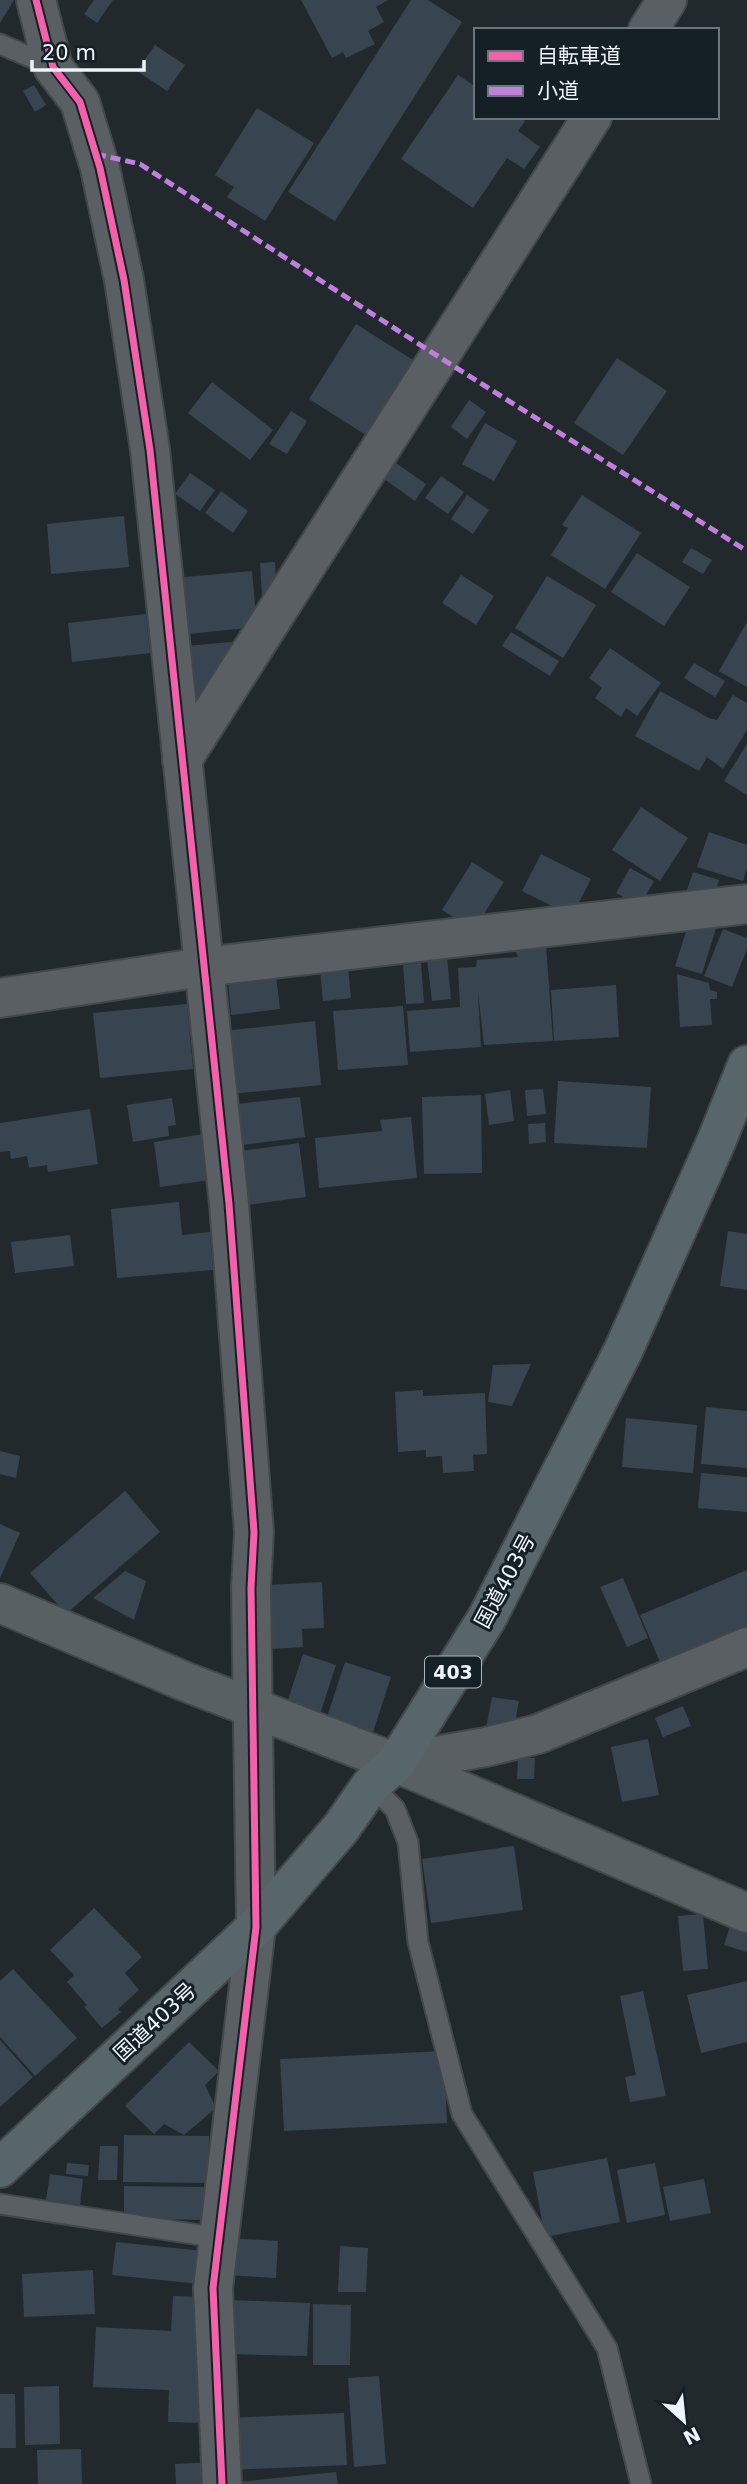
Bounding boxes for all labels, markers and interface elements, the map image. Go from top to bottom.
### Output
scale bar [32,28,144,72]
legend [474,28,719,119]
text: 20 m [42,41,96,65]
text: 自転車道 [537,44,621,68]
text: 小道 [537,79,579,103]
street label: 国道403号 [470,1530,540,1632]
road number: 403 [425,1656,481,1688]
street label: 国道403号 [109,1978,201,2066]
north arrow [649,2386,719,2456]
text: N [680,2423,704,2450]

